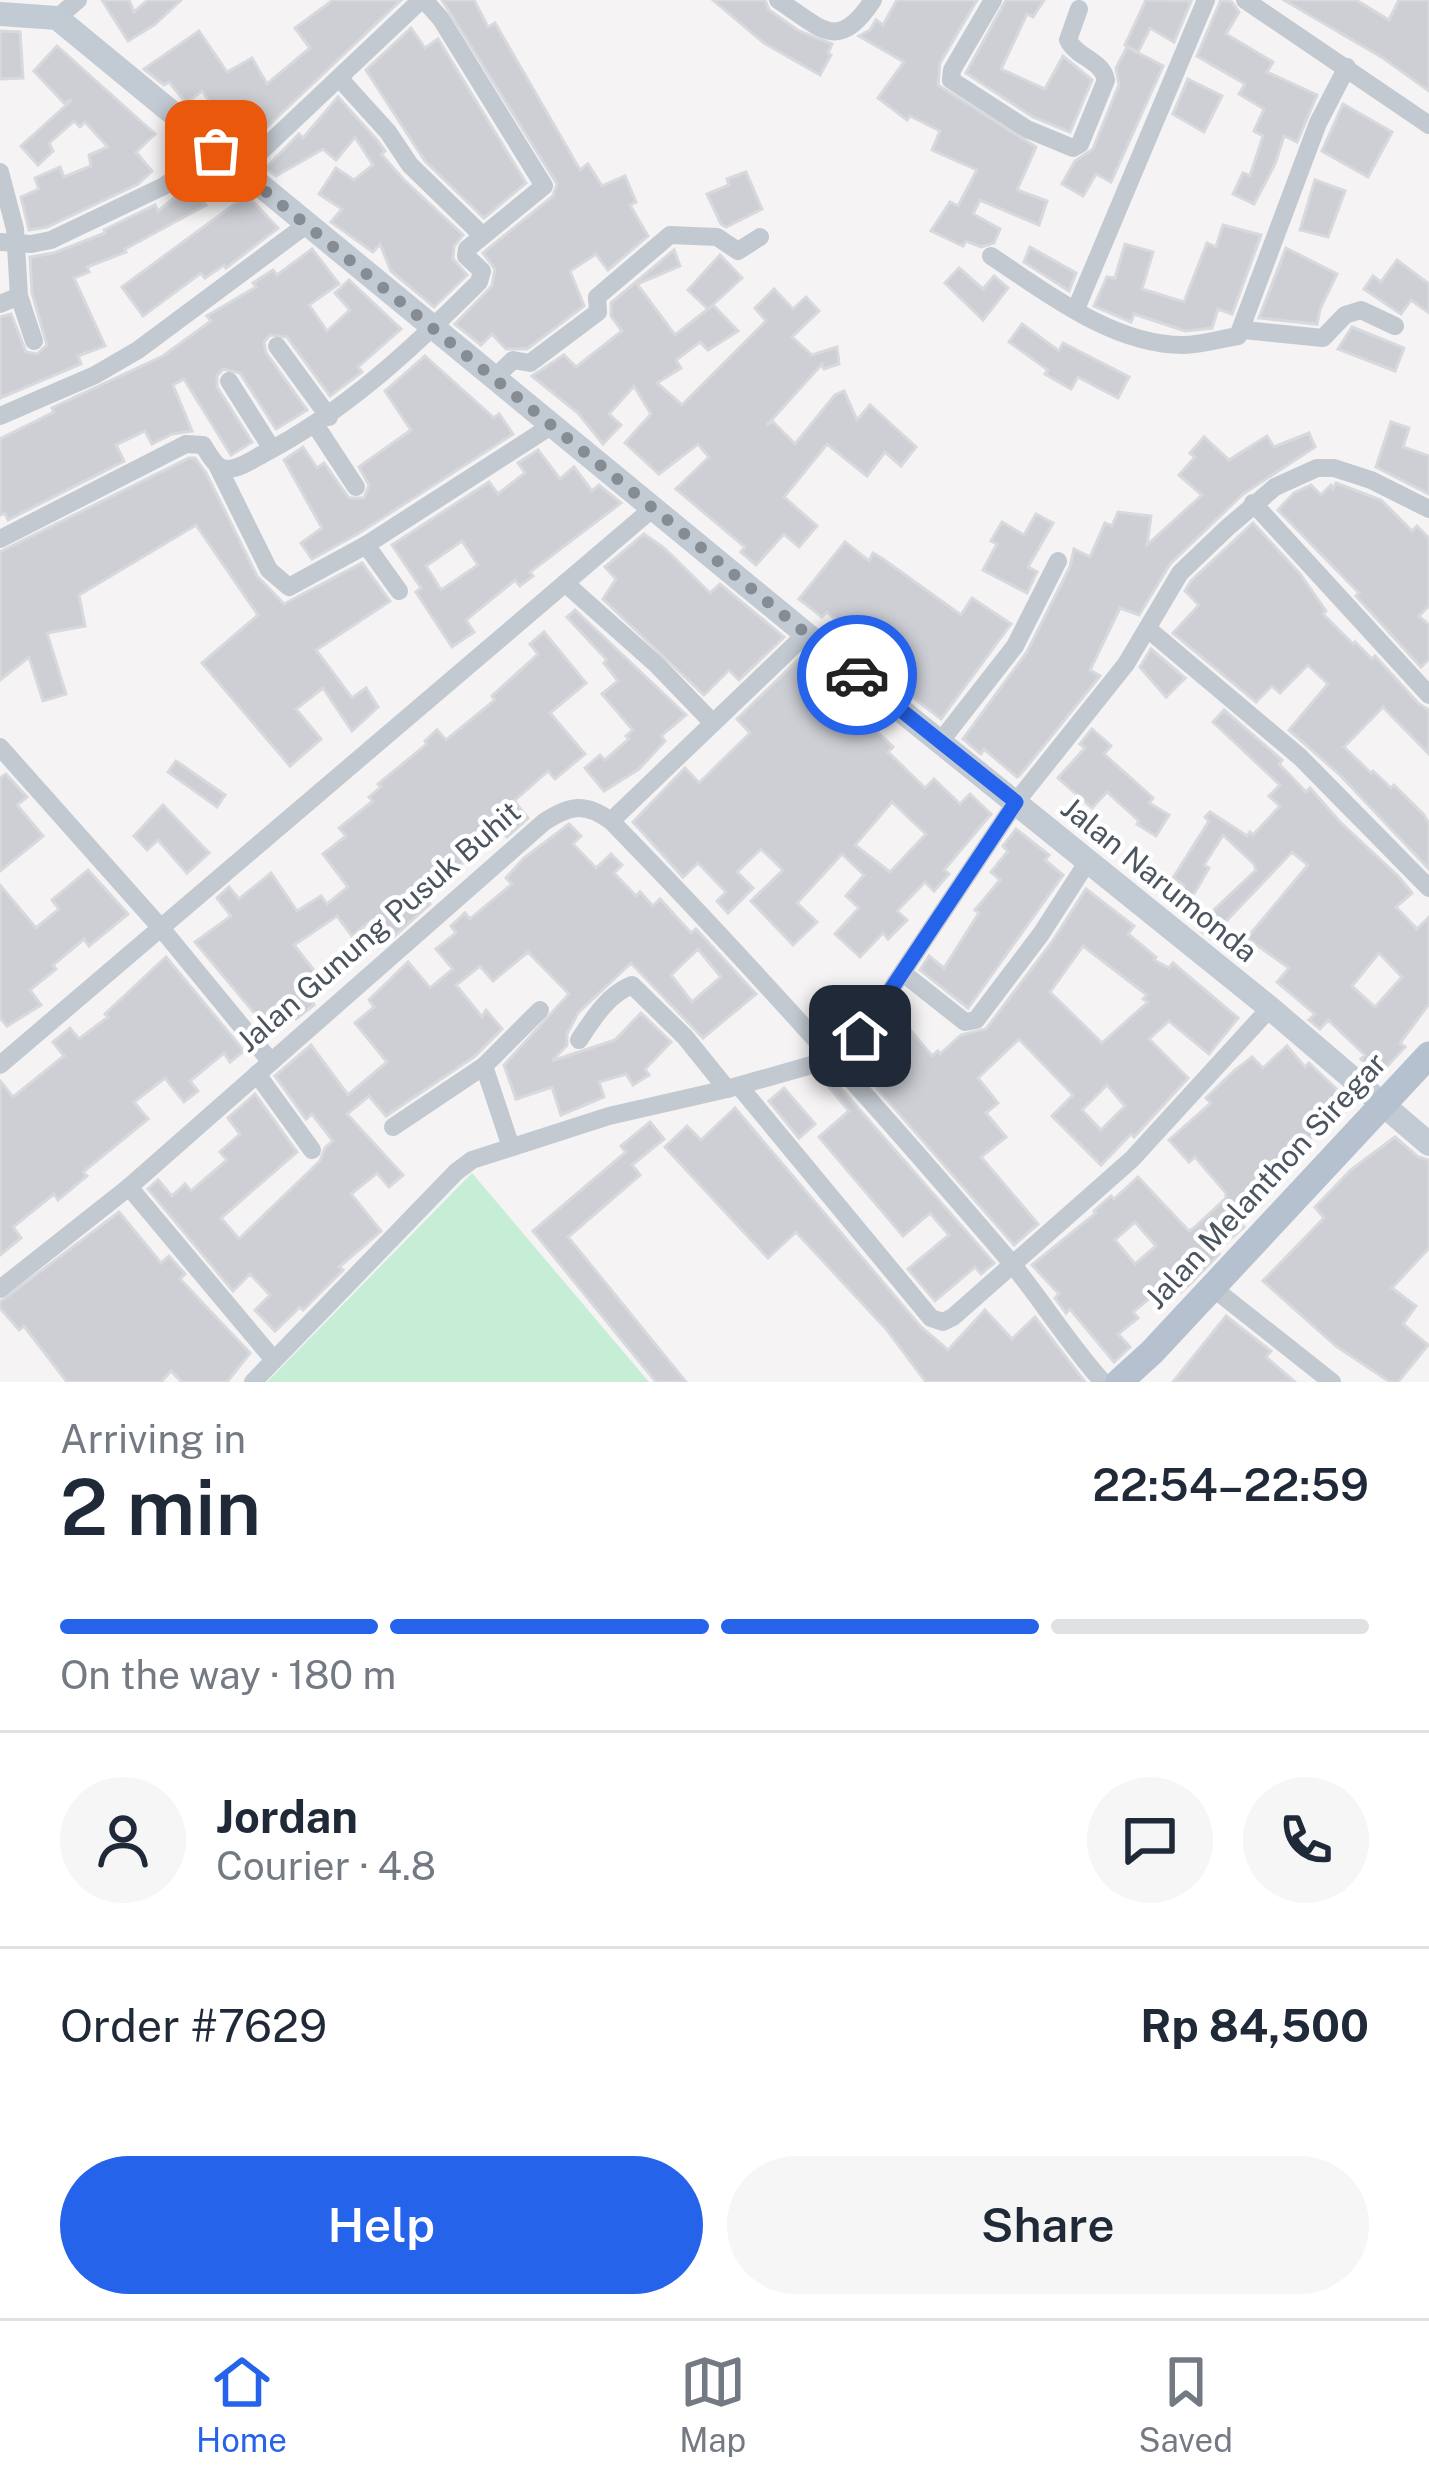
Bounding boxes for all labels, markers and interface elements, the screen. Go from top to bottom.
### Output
pin [165,100,267,202]
icon: bag [183,118,249,184]
courier [797,615,917,735]
icon: car [824,642,890,708]
street label: Jalan Narumonda [1054,789,1265,969]
street label: Jalan Gunung Pusuk Buhit [229,793,527,1059]
pin [809,985,911,1087]
icon: home [827,1003,893,1069]
street label: Jalan Melanthon Siregar [1137,1045,1393,1316]
text: Arriving in [60,1416,246,1462]
text: 22:54–22:59 [1092,1458,1369,1511]
text: 2 min [60,1461,261,1553]
text: On the way · 180 m [60,1652,396,1698]
button: person [60,1777,186,1903]
button: chat [1087,1777,1213,1903]
button: phone [1243,1777,1369,1903]
text: Jordan [216,1790,358,1843]
text: Courier · 4.8 [216,1843,436,1889]
text: Order #7629 [60,1999,327,2052]
text: Rp 84,500 [1140,1999,1369,2052]
button: Help [60,2156,703,2294]
button: Share [727,2156,1369,2294]
tab: Home [196,2349,287,2459]
tab: Map [679,2349,746,2459]
tab: Saved [1138,2349,1233,2459]

